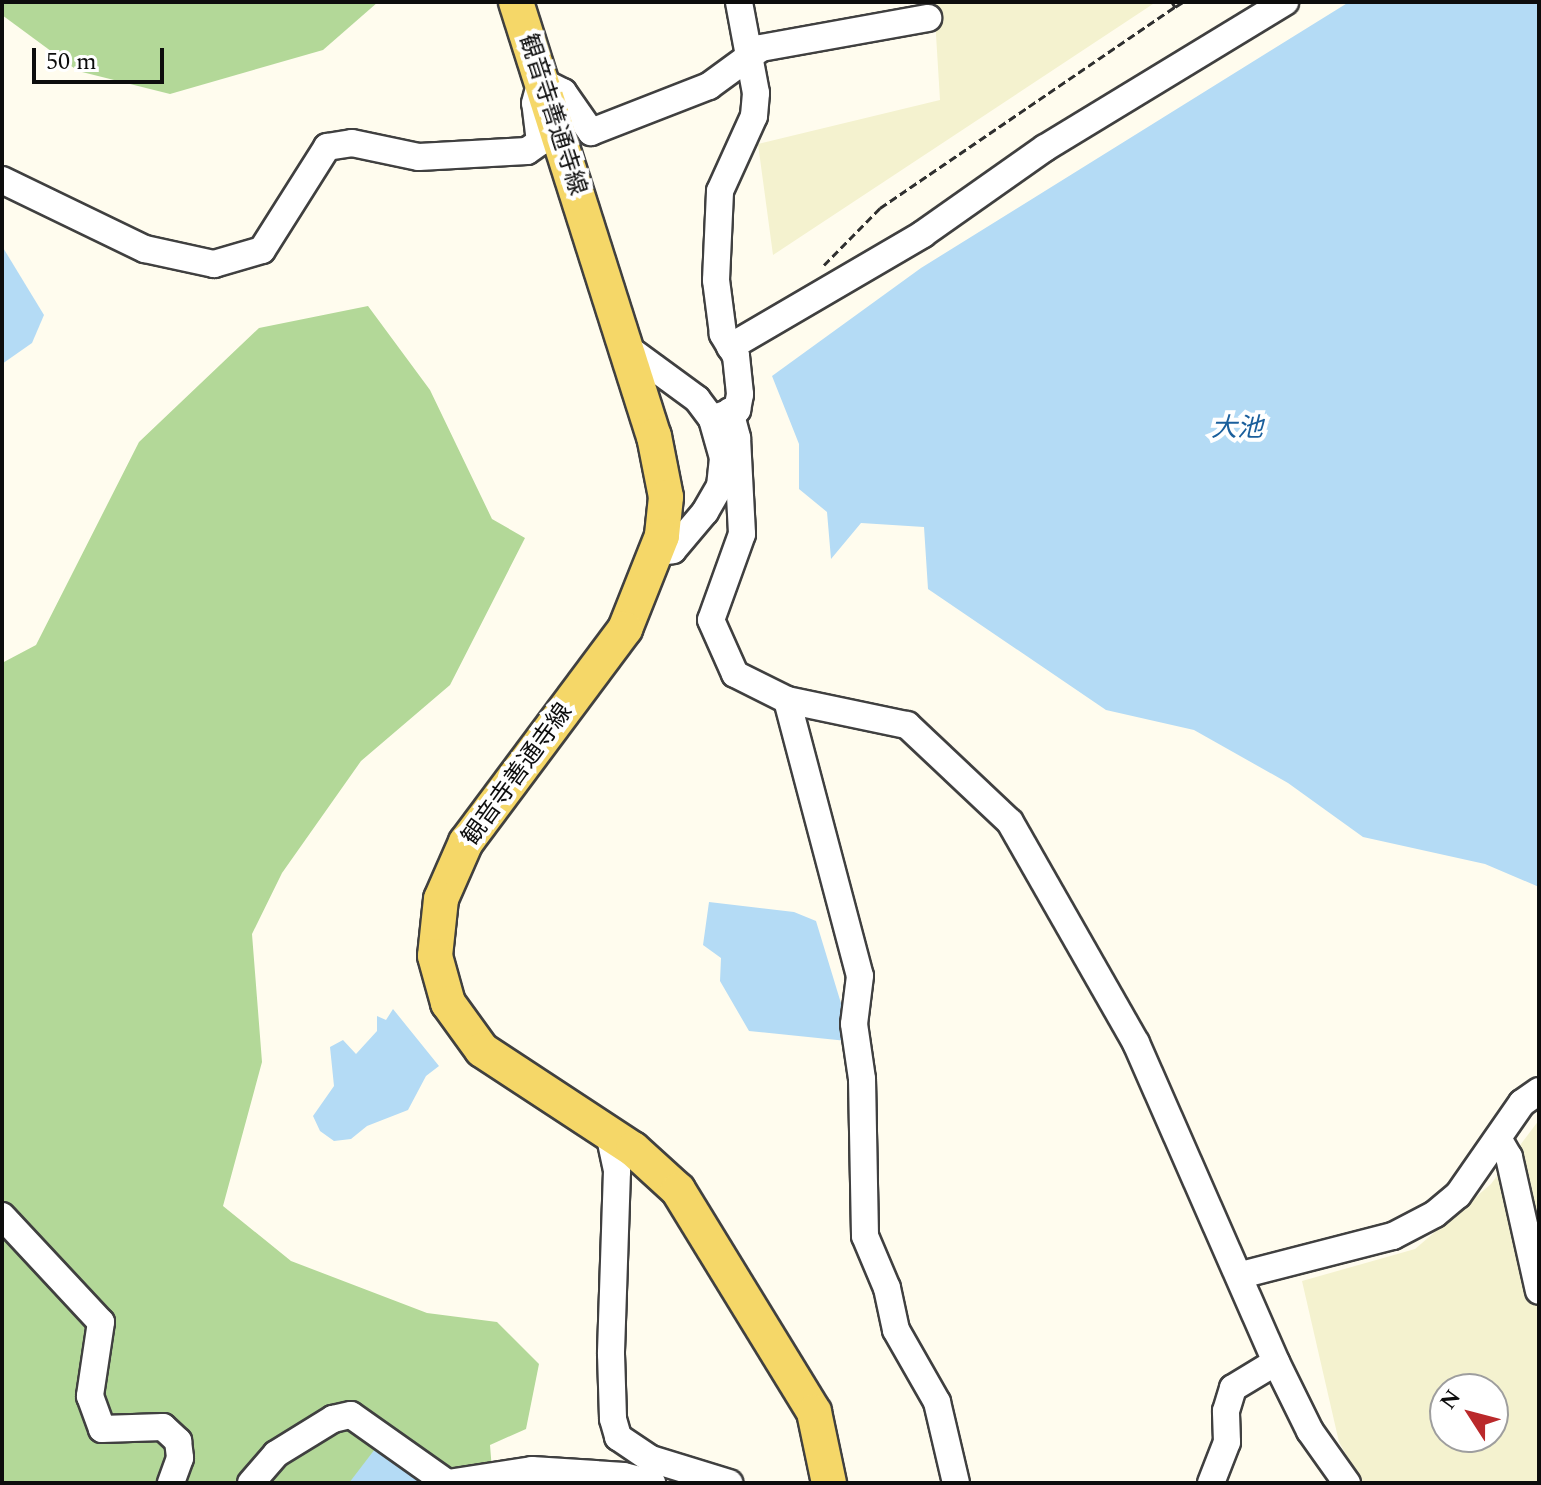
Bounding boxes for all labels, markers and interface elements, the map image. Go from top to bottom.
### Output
street label: 観音寺善通寺線 [512,31,592,199]
scale bar [36,32,168,82]
text: 50 m [46,44,97,80]
water label: 大池 [1211,413,1263,445]
street label: 観音寺善通寺線 [457,699,579,851]
north arrow [1429,1373,1509,1453]
text: N [1432,1383,1469,1417]

